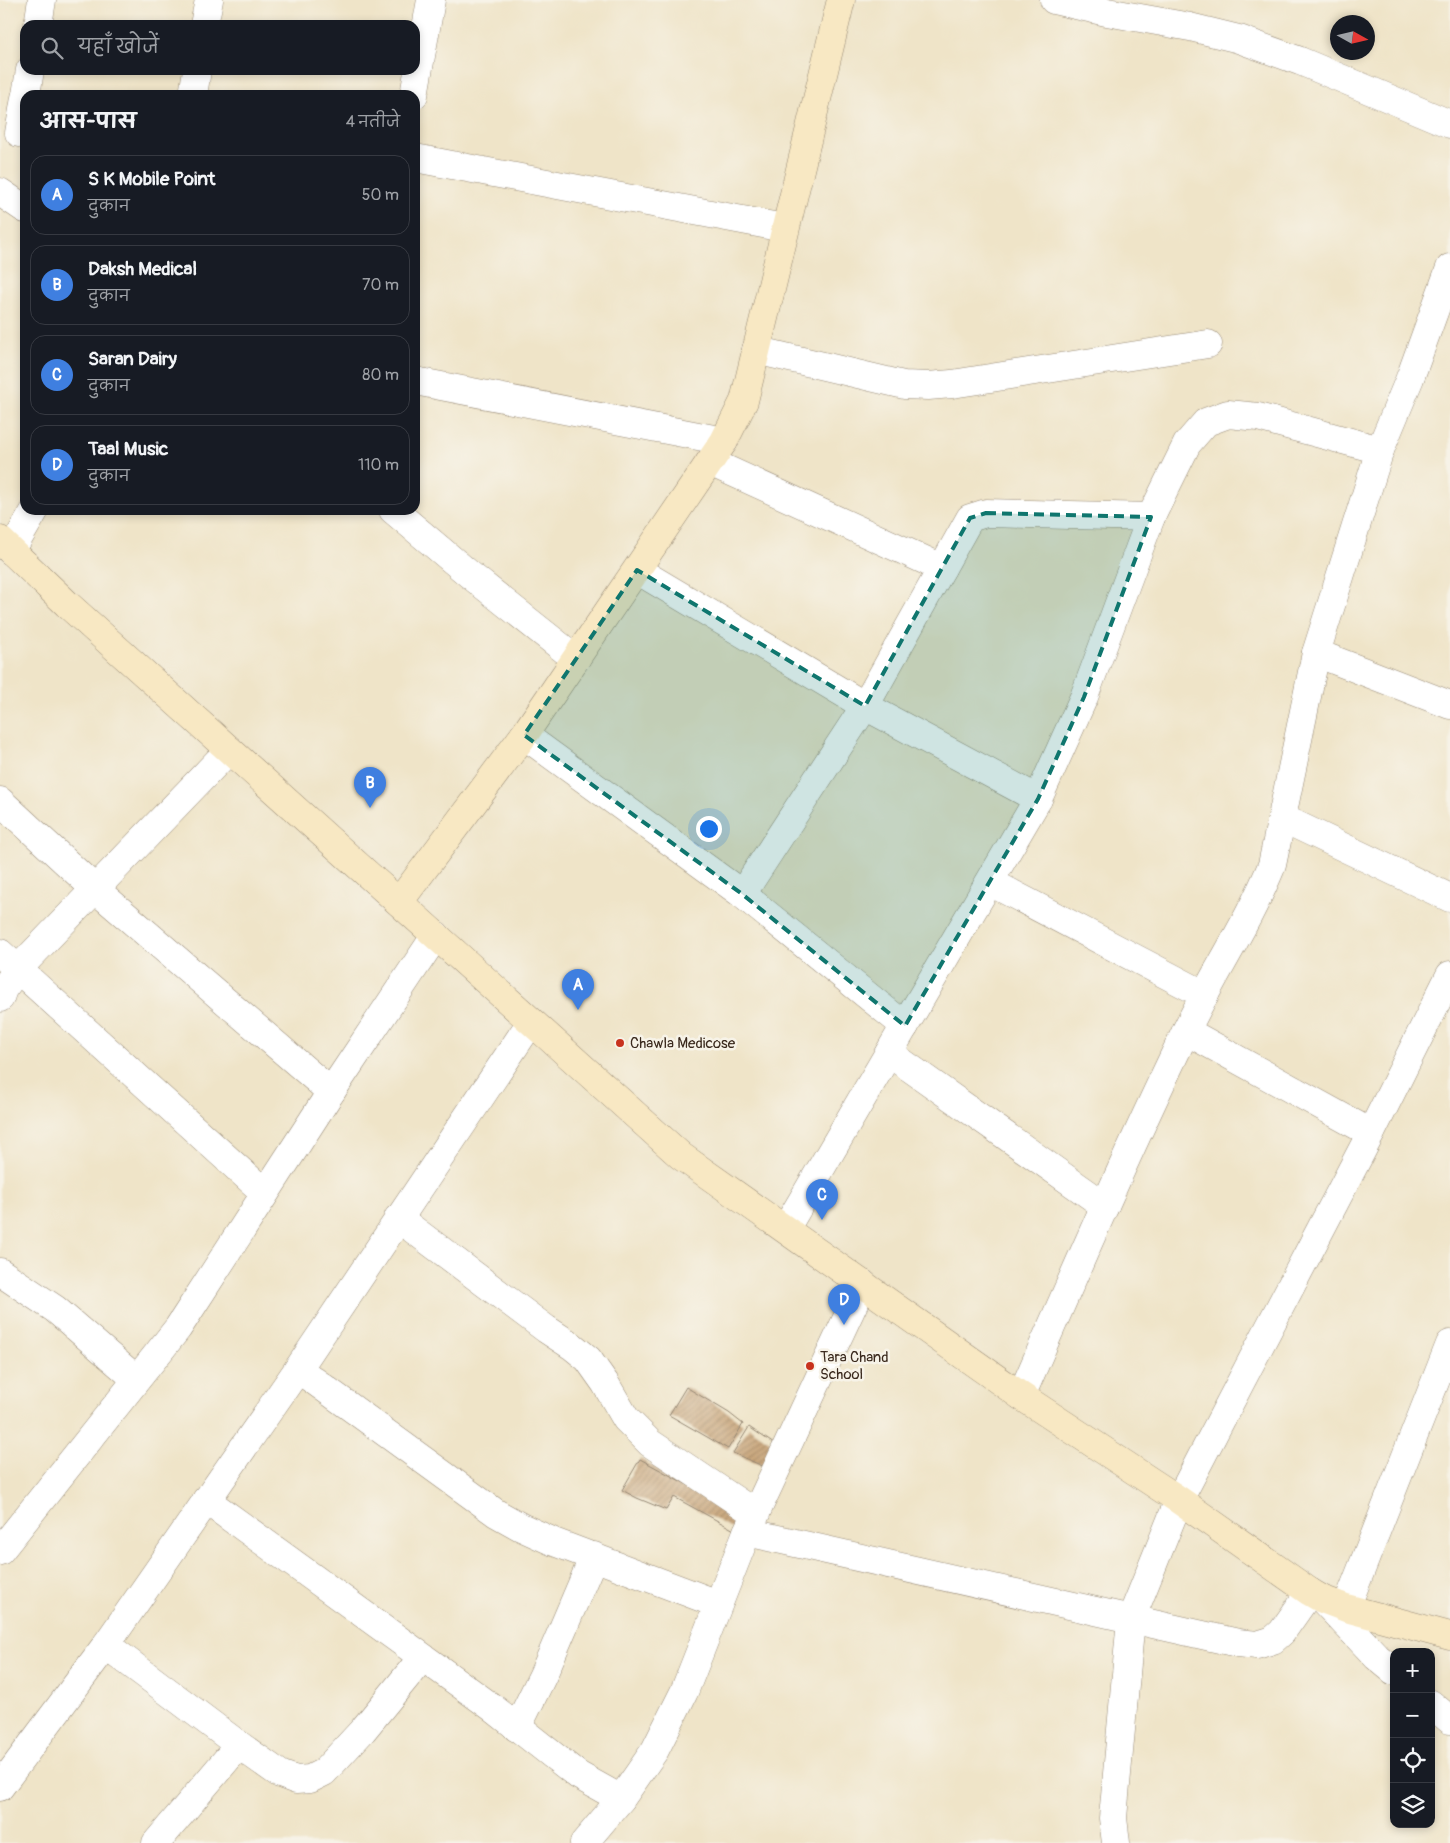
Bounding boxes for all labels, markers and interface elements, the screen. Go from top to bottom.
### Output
north arrow [1330,15,1375,60]
search box [20,20,420,75]
icon: search [38,34,66,62]
text: यहाँ खोजें [78,35,159,59]
text: आस-पास [40,108,136,135]
text: 4 नतीजे [346,112,400,132]
text: S K Mobile Point [88,167,216,191]
text: A [52,185,62,205]
text: 50 m [362,185,399,205]
text: दुकान [88,196,130,216]
text: Daksh Medical [88,257,197,281]
text: B [52,275,62,295]
text: 70 m [362,275,399,295]
text: दुकान [88,286,130,306]
text: Saran Dairy [88,347,177,371]
text: C [52,365,62,385]
text: 80 m [362,365,399,385]
text: दुकान [88,376,130,396]
text: Taal Music [88,437,168,461]
text: D [52,455,62,475]
text: 110 m [358,455,399,475]
text: दुकान [88,466,130,486]
pin: B [354,767,386,808]
your location [696,816,722,842]
pin: A [562,969,594,1010]
place label: Chawla Medicose [630,1034,736,1053]
marker: Chawla Medicose [614,1037,626,1049]
pin: C [806,1179,838,1220]
pin: D [828,1284,860,1325]
place label: Tara Chand School [820,1348,889,1384]
marker: Tara Chand School [804,1360,816,1372]
map controls [1390,1648,1435,1828]
button: + [1390,1648,1435,1693]
button: − [1390,1693,1435,1738]
button: locate [1390,1738,1435,1783]
button: layers [1390,1783,1435,1828]

